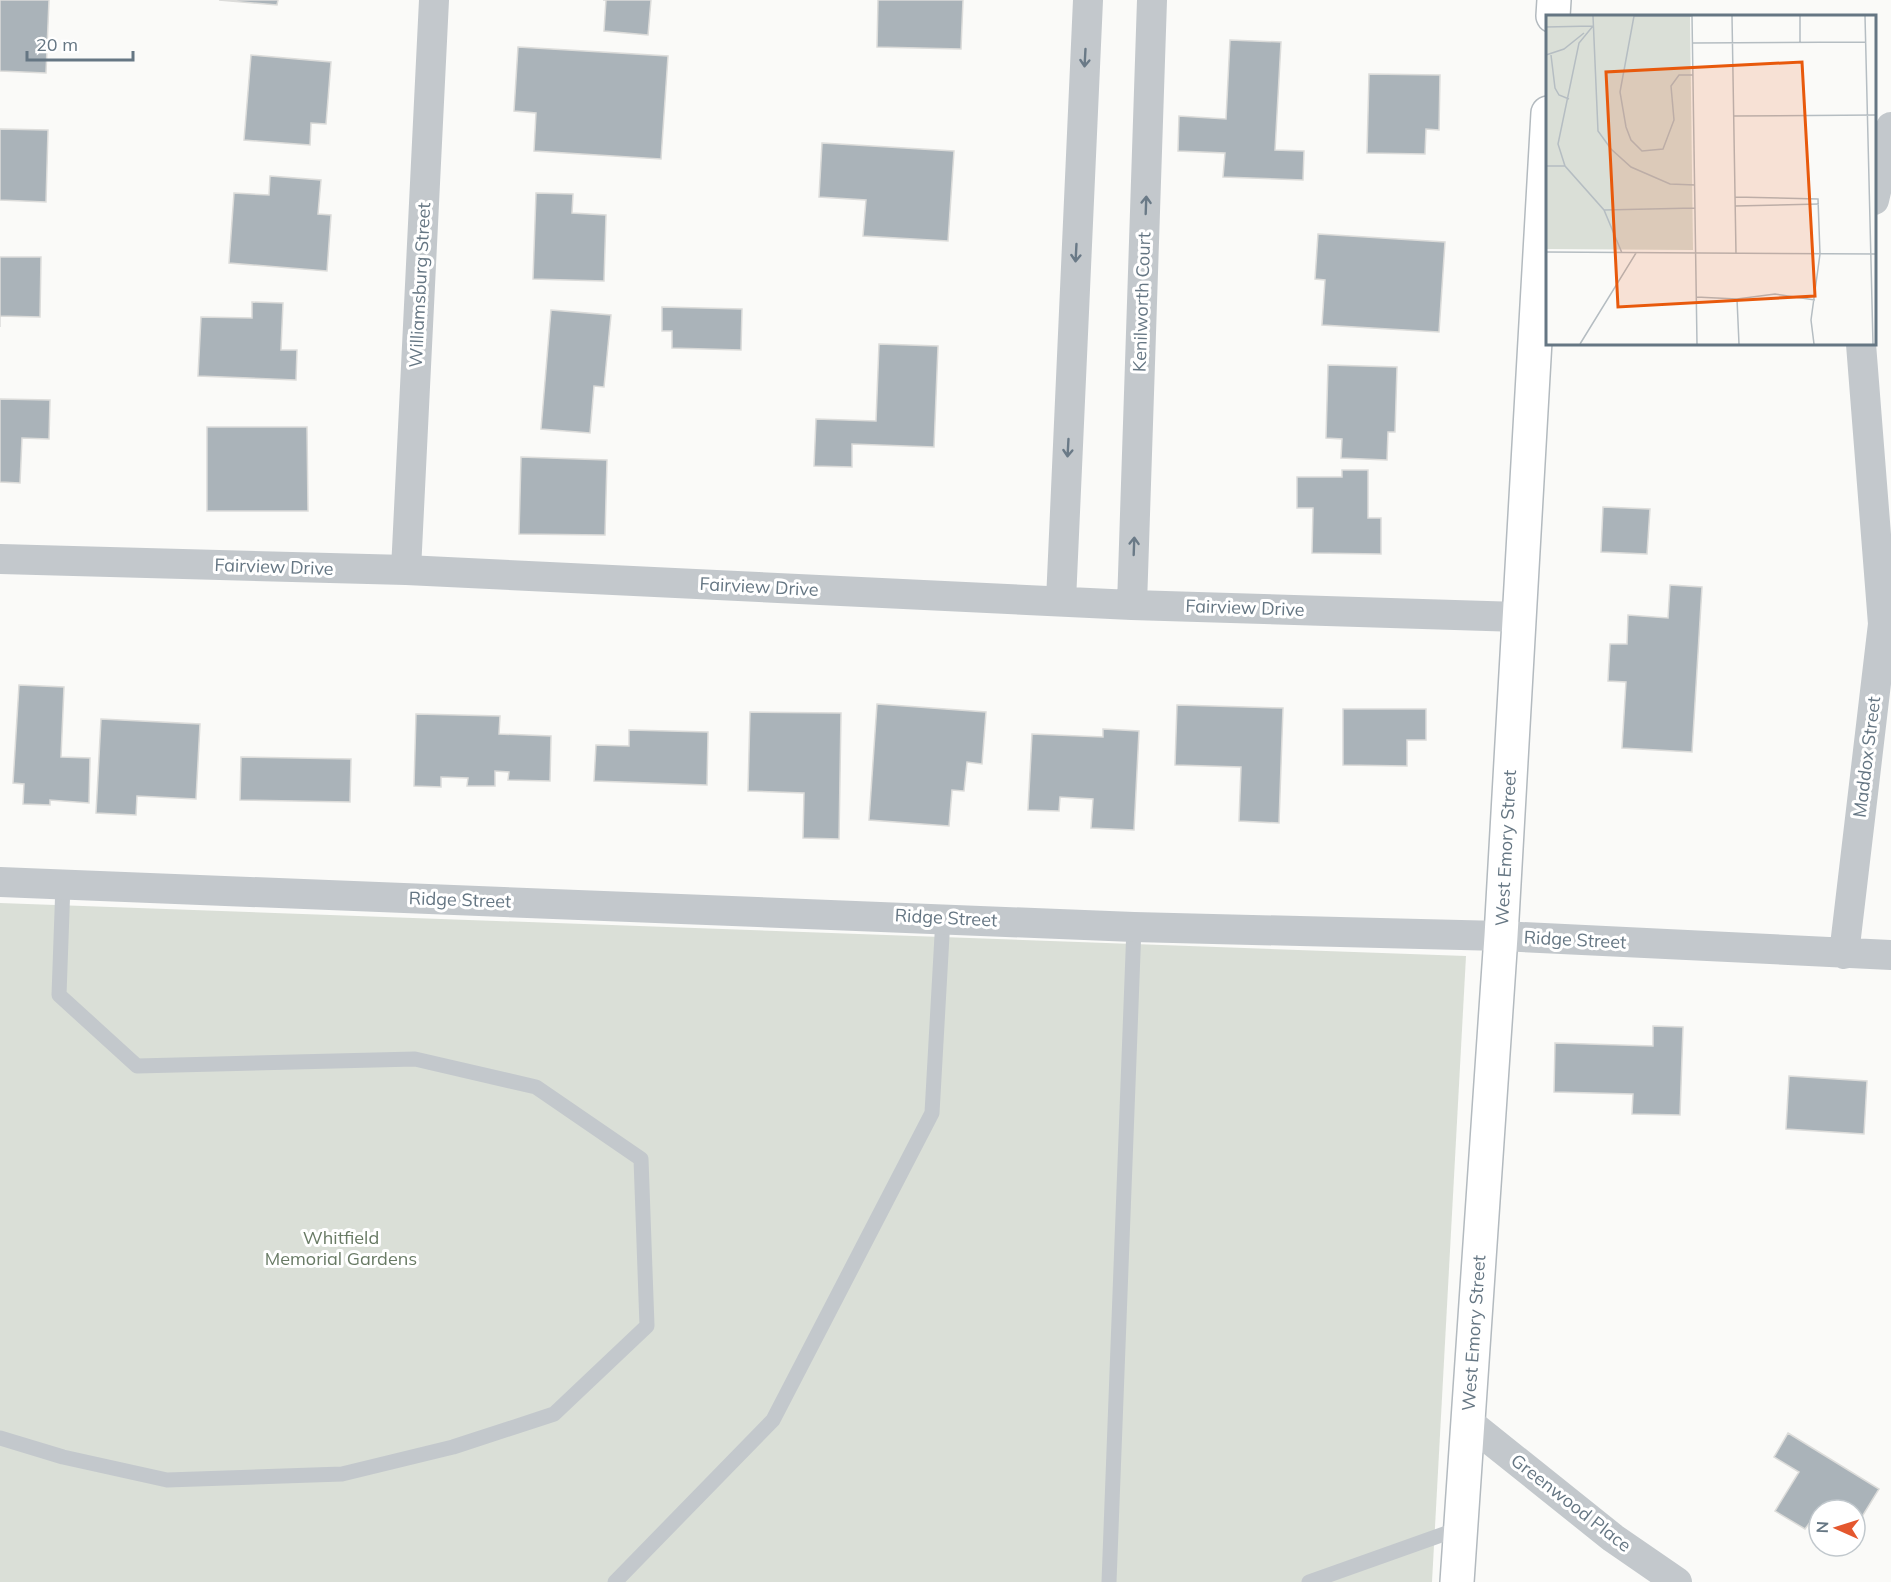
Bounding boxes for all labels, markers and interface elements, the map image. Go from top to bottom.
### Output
inset map [1546,15,1876,345]
scale bar [27,24,134,62]
text: 20 m [36,33,78,56]
one-way arrow [1080,48,1091,68]
one-way arrow [1140,195,1151,215]
street label: Williamsburg Street [404,202,435,368]
street label: Kenilworth Court [1128,232,1155,372]
one-way arrow [1071,243,1082,263]
one-way arrow [1062,438,1073,458]
one-way arrow [1129,537,1140,557]
street label: Fairview Drive [214,553,334,580]
street label: Fairview Drive [699,572,819,601]
street label: Fairview Drive [1185,594,1305,621]
street label: Maddox Street [1848,695,1885,819]
street label: West Emory Street [1490,769,1521,927]
street label: Ridge Street [408,886,512,913]
street label: Ridge Street [894,903,998,932]
street label: Ridge Street [1523,925,1627,954]
park label: Whitfield Memorial Gardens [265,1226,417,1270]
street label: West Emory Street [1457,1254,1490,1412]
street label: Greenwood Place [1506,1448,1636,1557]
north arrow [1807,1498,1867,1558]
text: N [1812,1521,1832,1534]

